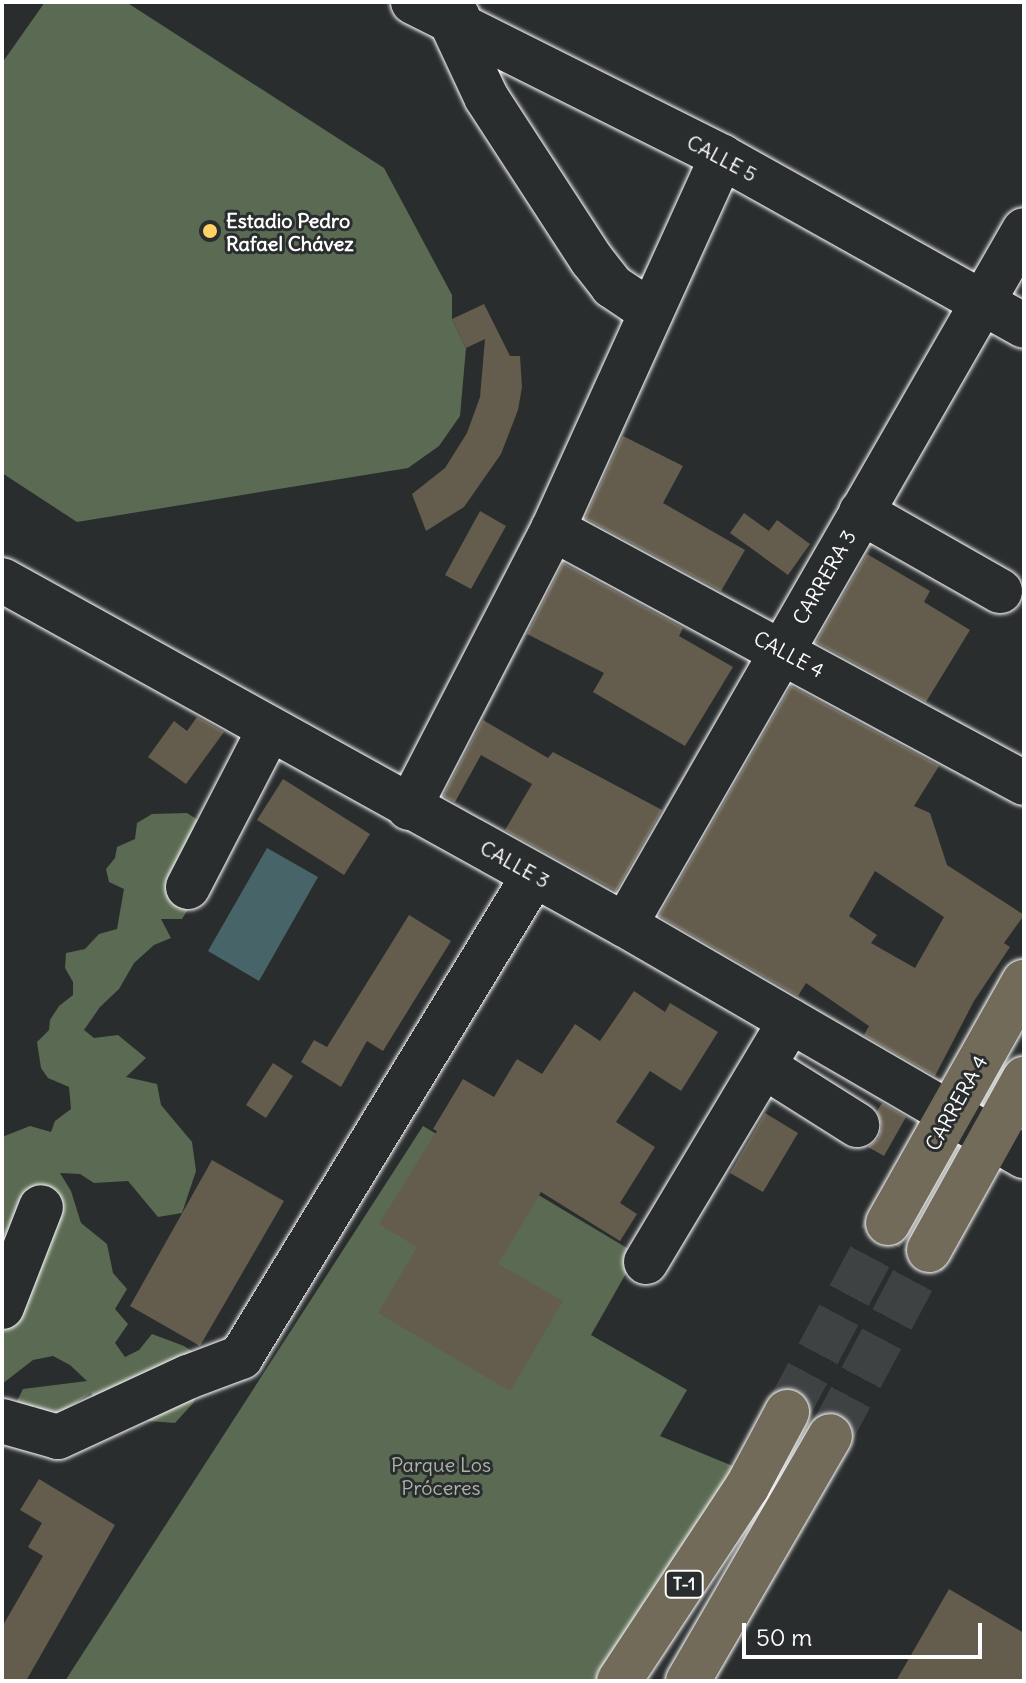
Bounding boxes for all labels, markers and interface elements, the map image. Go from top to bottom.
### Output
street label: CALLE 5 [683,130,761,186]
place label: Estadio Pedro Rafael Chávez [226,208,354,255]
marker: Estadio Pedro Rafael Chávez [201,222,219,240]
street label: CARRERA 3 [787,526,861,628]
street label: CALLE 4 [750,626,828,682]
street label: CALLE 3 [476,835,554,893]
street label: CARRERA 4 [920,1051,992,1155]
park label: Parque Los Próceres [391,1453,491,1500]
road number: T-1 [664,1570,704,1598]
scale bar [746,1607,986,1657]
text: 50 m [756,1622,812,1652]

